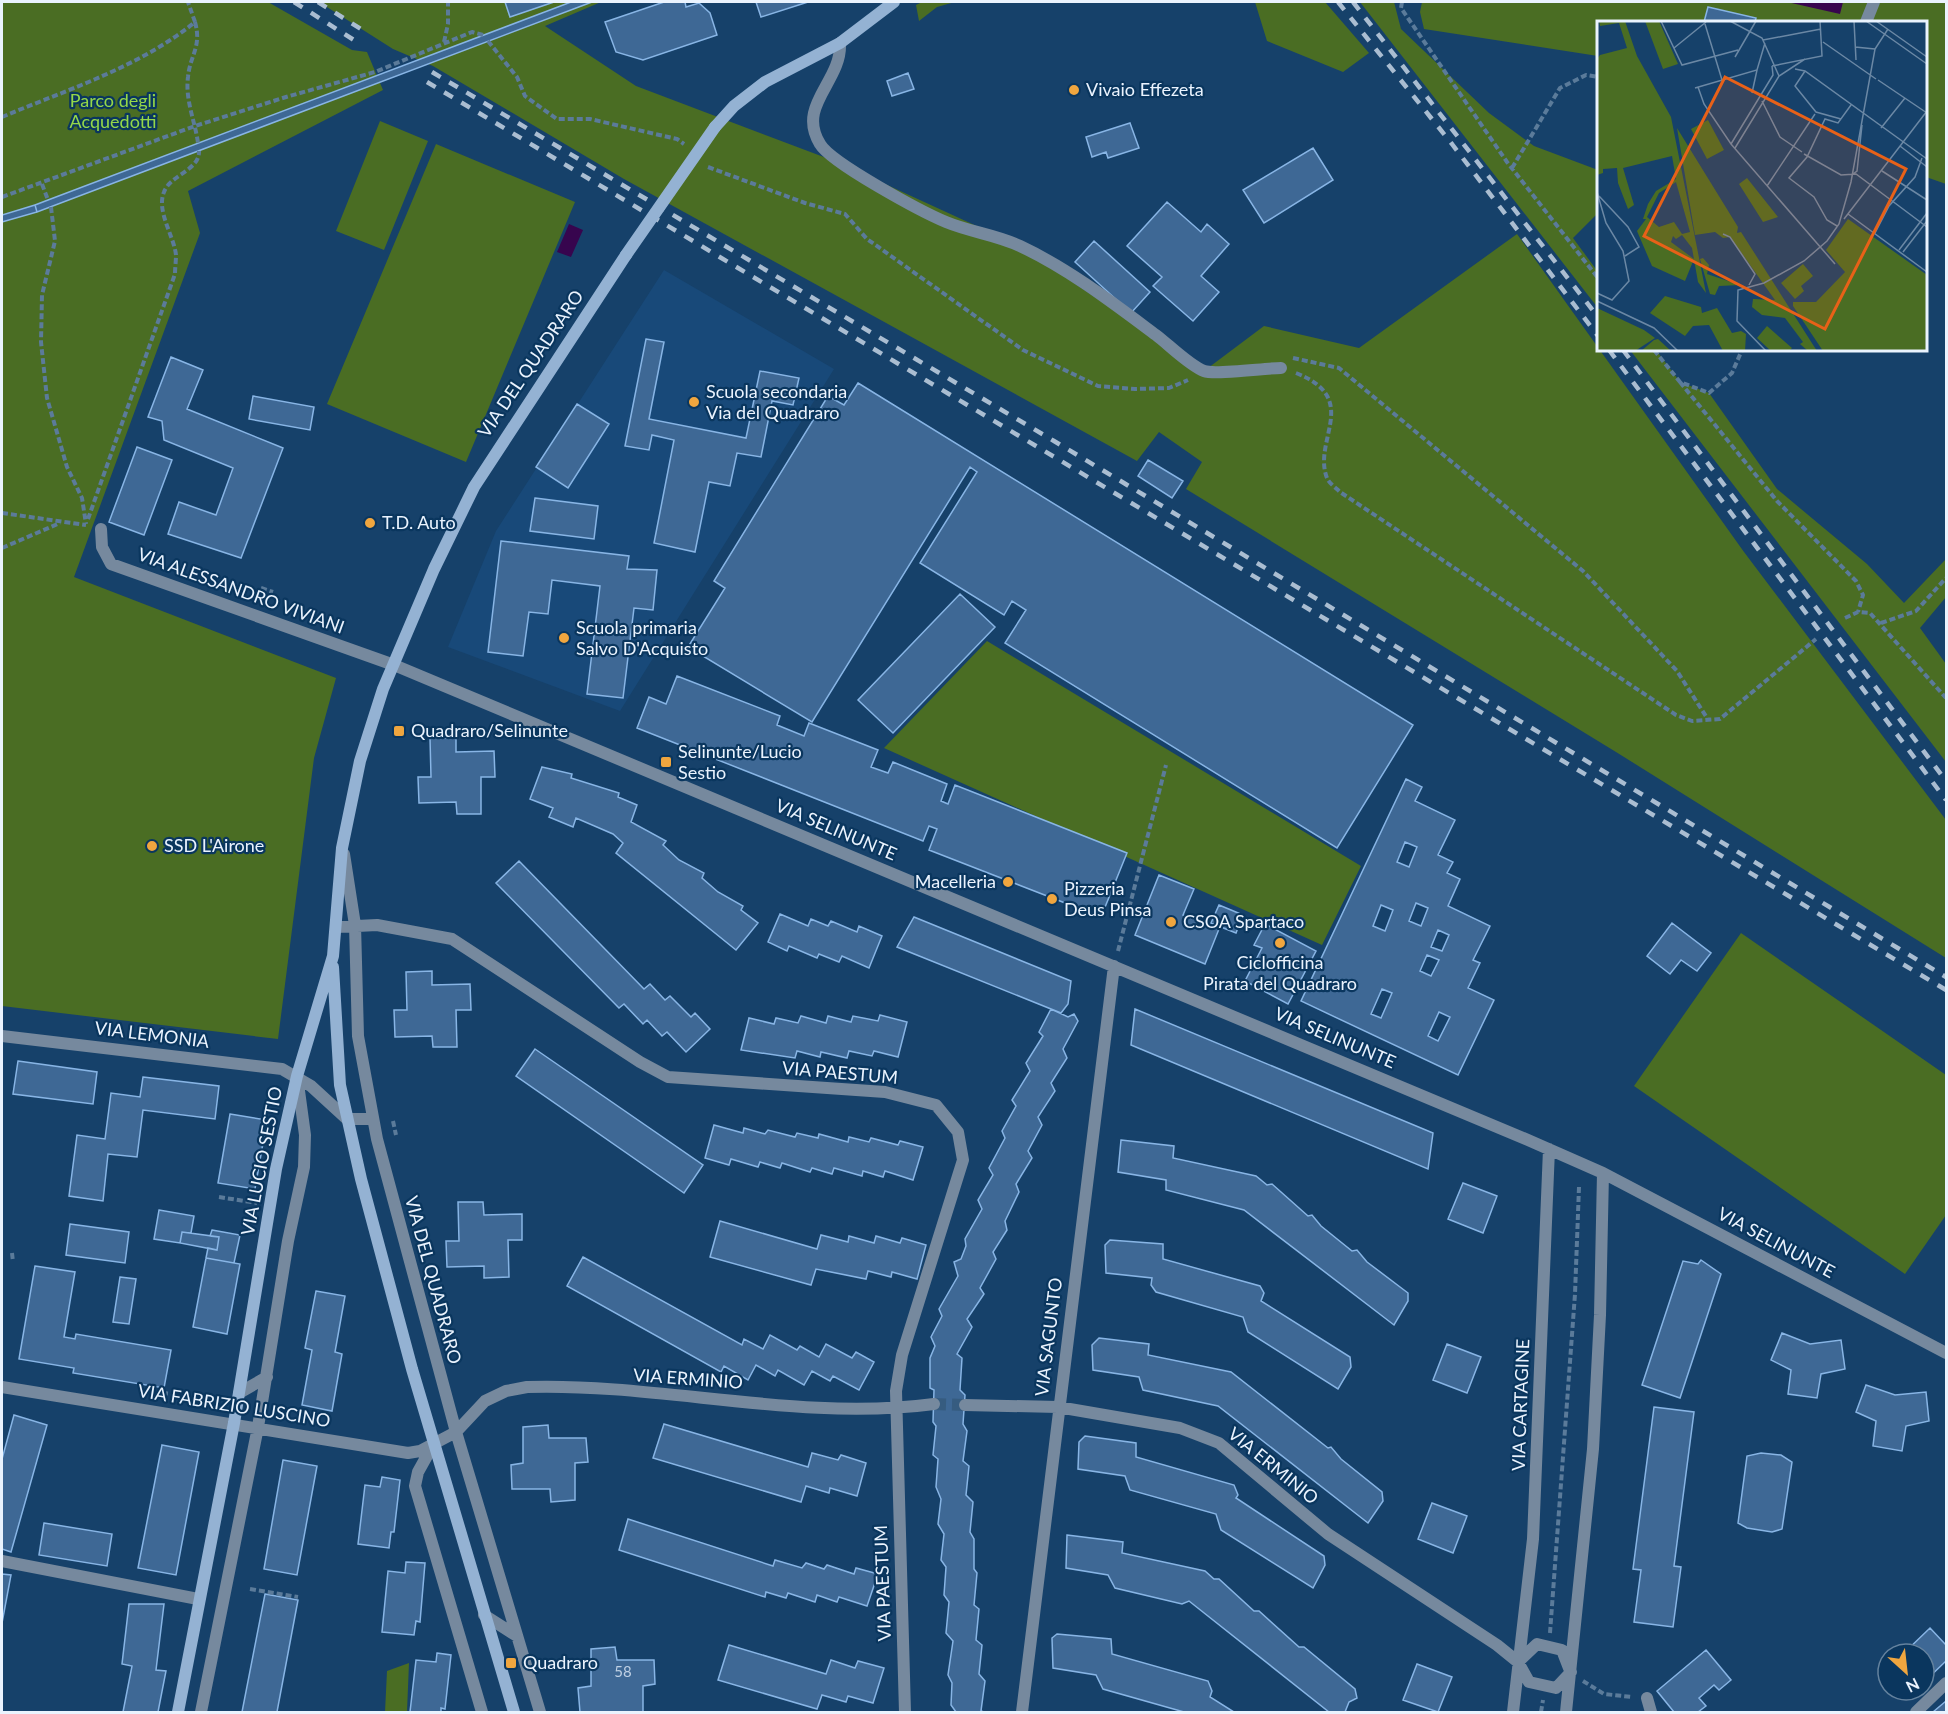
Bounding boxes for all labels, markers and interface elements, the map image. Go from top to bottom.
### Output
inset map [1597,21,1927,351]
place label: Vivaio Effezeta [1086,78,1204,100]
marker: Vivaio Effezeta [1067,83,1081,97]
park label: Parco degli Acquedotti [70,89,156,132]
street label: VIA DEL QUADRARO [473,286,588,441]
place label: Scuola secondaria Via del Quadraro [706,380,847,423]
marker: Scuola secondaria Via del Quadraro [687,395,701,409]
place label: T.D. Auto [382,511,456,533]
marker: T.D. Auto [363,516,377,530]
street label: VIA ALESSANDRO VIVIANI [135,542,348,638]
place label: Scuola primaria Salvo D'Acquisto [576,616,708,659]
marker: Scuola primaria Salvo D'Acquisto [557,631,571,645]
place label: Quadraro/Selinunte [411,719,568,741]
marker: Quadraro/Selinunte [392,724,406,738]
place label: Selinunte/Lucio Sestio [678,740,802,783]
marker: Selinunte/Lucio Sestio [659,755,673,769]
street label: VIA SELINUNTE [772,794,900,865]
place label: SSD L'Airone [164,834,264,856]
marker: SSD L'Airone [145,839,159,853]
place label: Macelleria [915,870,996,892]
marker: Macelleria [1001,875,1015,889]
place label: Pizzeria Deus Pinsa [1064,877,1151,920]
marker: Pizzeria Deus Pinsa [1045,892,1059,906]
place label: CSOA Spartaco [1183,910,1304,932]
marker: CSOA Spartaco [1164,915,1178,929]
marker: Ciclofficina Pirata del Quadraro [1273,936,1287,950]
place label: Ciclofficina Pirata del Quadraro [1203,951,1357,994]
street label: VIA SELINUNTE [1271,1002,1399,1073]
street label: VIA LEMONIA [94,1016,211,1052]
street label: VIA PAESTUM [781,1056,899,1088]
street label: VIA LUCIO SESTIO [236,1084,286,1237]
street label: VIA DEL QUADRARO [401,1193,467,1366]
street label: VIA SELINUNTE [1714,1202,1839,1282]
street label: VIA SAGUNTO [1030,1276,1066,1397]
street label: VIA CARTAGINE [1507,1339,1533,1471]
street label: VIA ERMINIO [632,1363,744,1393]
street label: VIA FABRIZIO LUSCINO [136,1379,332,1431]
street label: VIA ERMINIO [1224,1422,1323,1508]
street label: VIA PAESTUM [869,1525,895,1642]
north arrow [1876,1642,1936,1702]
place label: Quadraro [523,1651,598,1673]
marker: Quadraro [504,1656,518,1670]
house number: 58 [614,1662,632,1680]
text: N [1903,1675,1923,1697]

